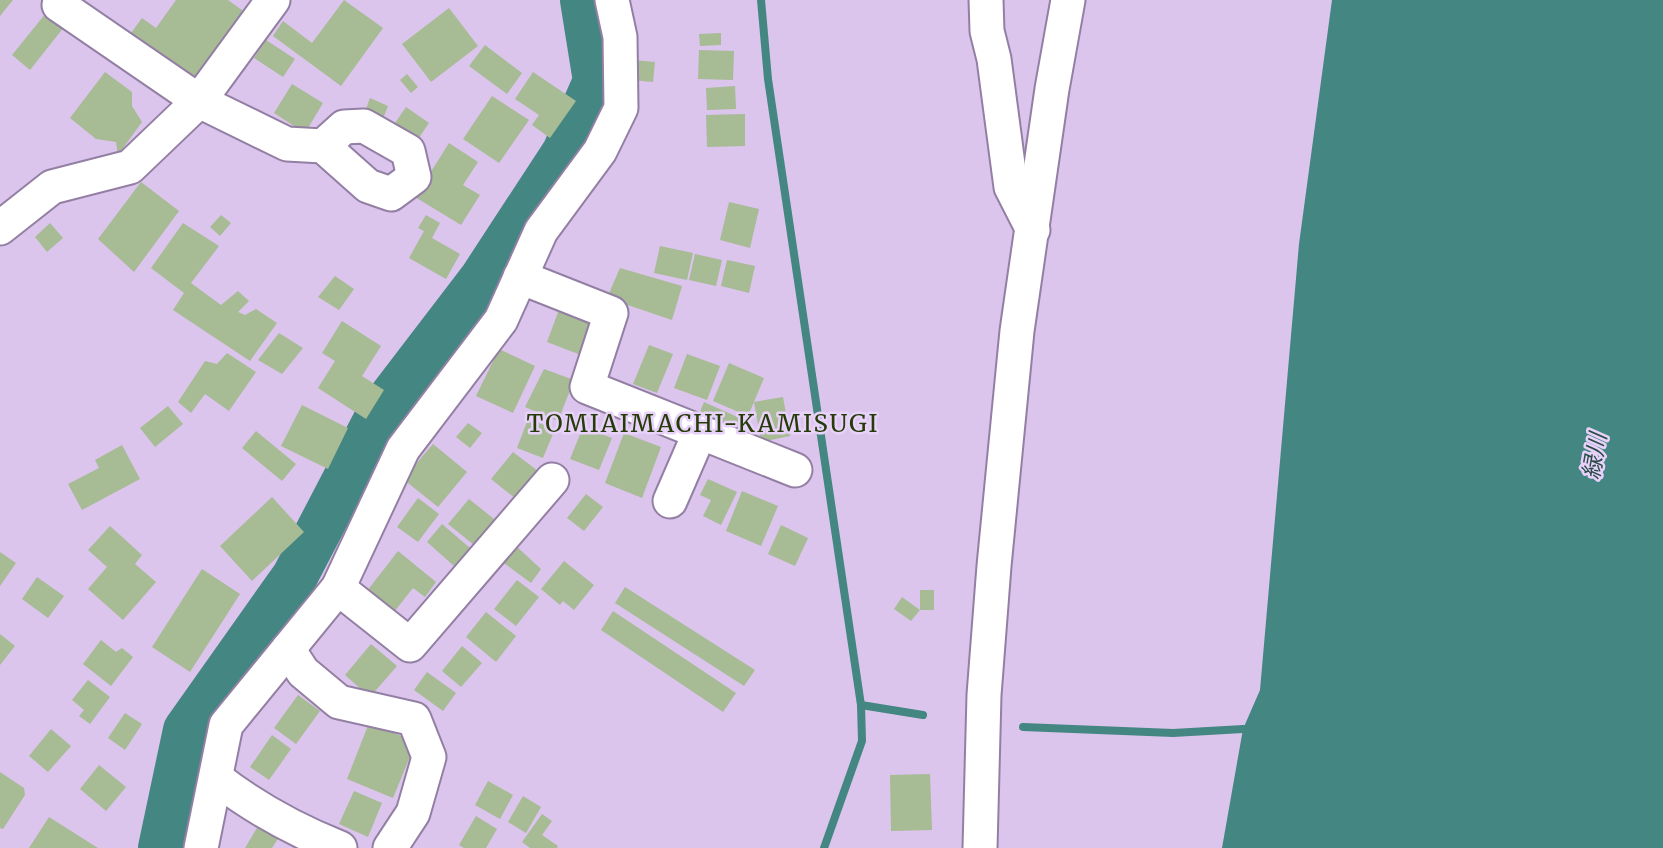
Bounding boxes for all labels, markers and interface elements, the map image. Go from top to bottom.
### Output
district label: TOMIAIMACHI-KAMISUGI [526,408,880,439]
water label: 緑川 [1576,428,1613,481]

